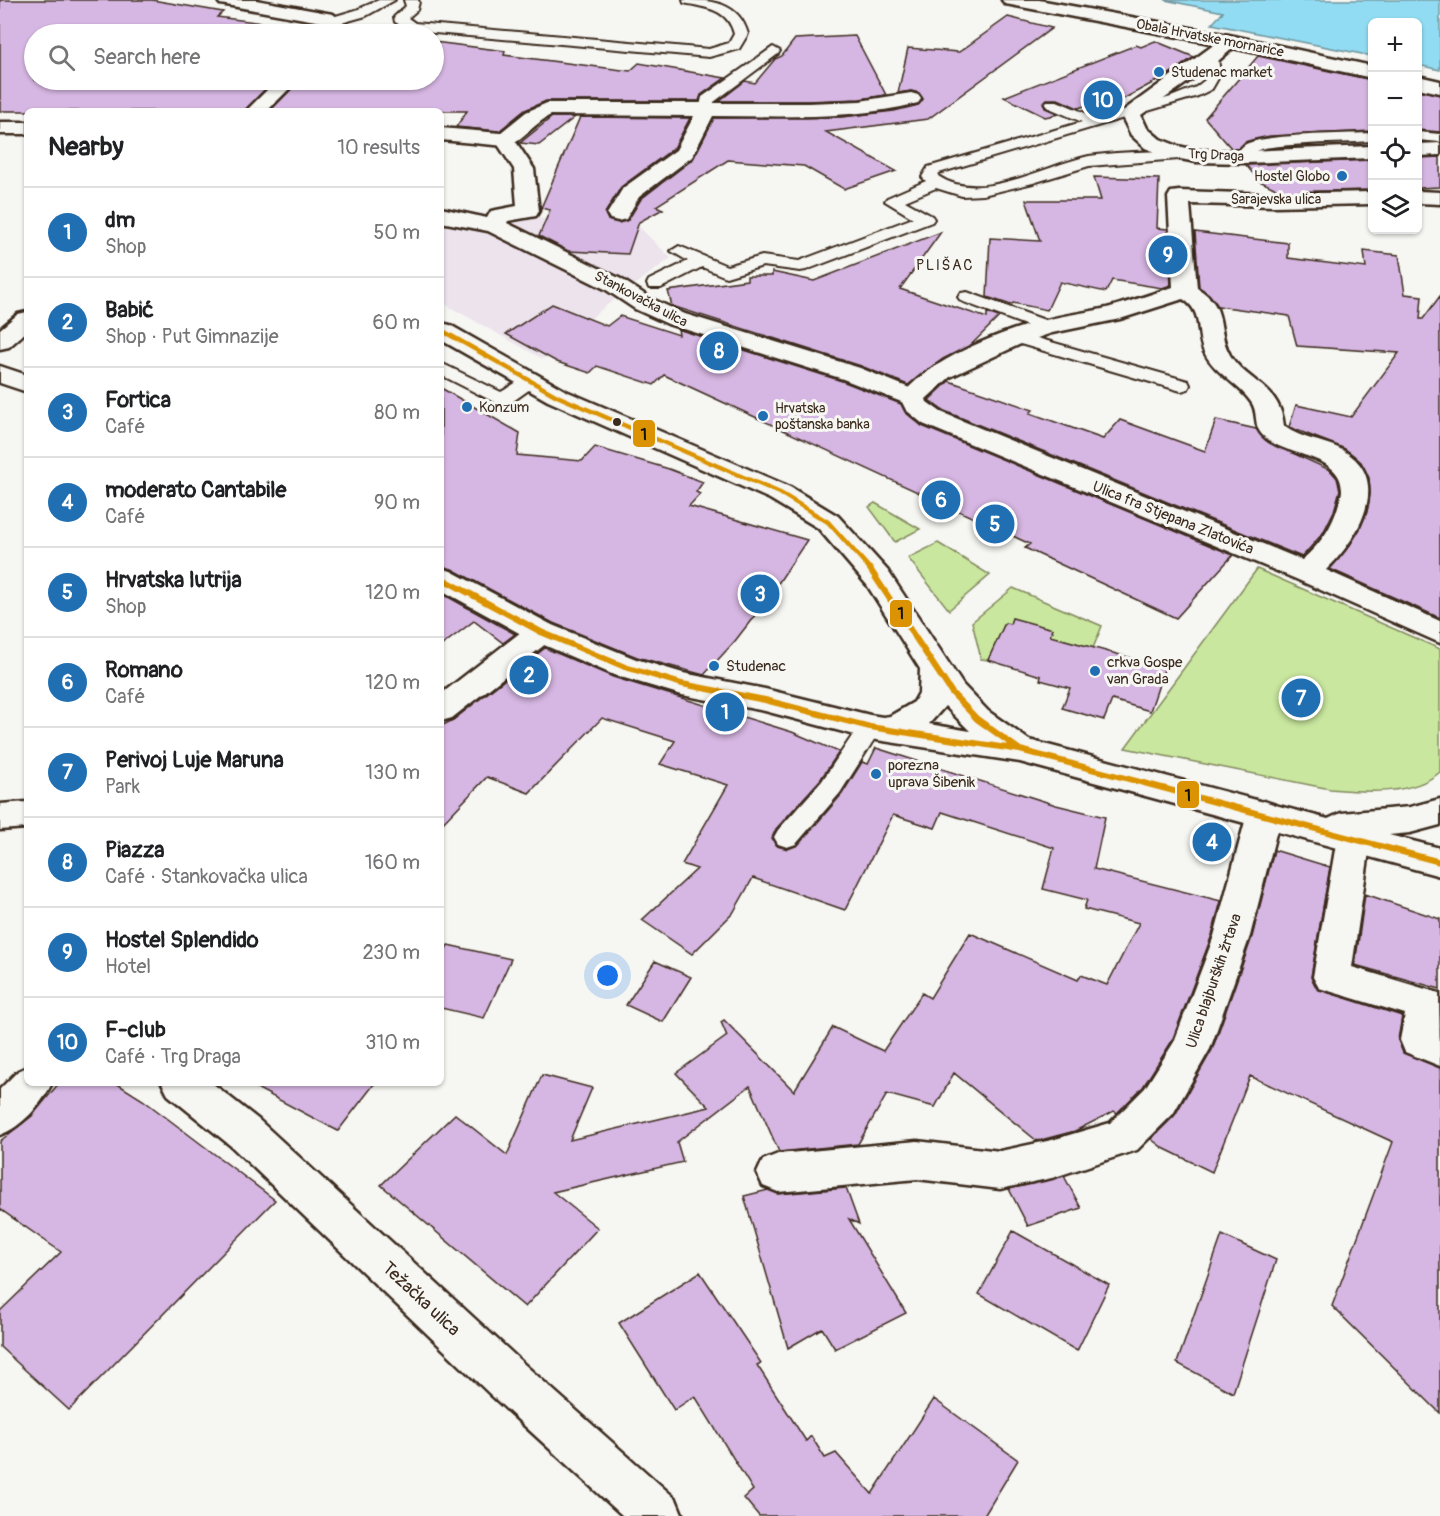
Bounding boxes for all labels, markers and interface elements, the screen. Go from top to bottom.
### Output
street label: Obala Hrvatske mornarice [1135,15,1285,61]
map controls [1368,18,1422,234]
button: + [1368,18,1422,72]
search box [24,24,444,90]
icon: search [45,41,78,74]
text: Search here [93,43,200,71]
place label: Studenac market [1171,64,1273,81]
marker: Studenac market [1152,65,1166,79]
button: − [1368,72,1422,126]
pin: 10 [1084,78,1122,122]
button: locate [1368,126,1422,180]
text: Nearby [48,131,124,163]
text: 10 results [337,135,420,160]
street label: Trg Draga [1187,145,1245,165]
place label: Hostel Globo [1254,168,1330,185]
marker: Hostel Globo [1335,169,1349,183]
button: layers [1368,180,1422,234]
street label: Sarajevska ulica [1231,191,1321,208]
text: dm [105,206,135,234]
text: 1 [64,220,71,245]
text: 50 m [373,220,420,245]
pin: 9 [1148,232,1188,278]
text: Shop [105,234,146,259]
district label: PLIŠAC [916,256,974,275]
street label: Stankovačka ulica [591,267,691,331]
text: Babić [105,296,154,324]
text: 2 [62,310,73,335]
text: 60 m [373,310,420,335]
text: Shop · Put Gimnazije [105,324,279,349]
pin: 8 [700,328,738,374]
text: Fortica [105,386,171,414]
place label: Konzum [479,399,529,416]
text: 3 [62,400,73,425]
text: 80 m [374,400,420,425]
marker: Konzum [460,400,474,414]
place label: Hrvatska poštanska banka [775,400,870,433]
marker: Hrvatska poštanska banka [756,409,770,423]
text: Café [105,414,145,439]
unlabelled marker [611,416,623,428]
line badge: 1 [632,419,656,448]
text: 1 [641,425,647,445]
text: moderato Cantabile [105,476,286,504]
street label: Ulica fra Stjepana Zlatovića [1090,477,1256,559]
pin: 6 [922,478,960,522]
text: 4 [62,490,73,515]
text: 90 m [374,490,420,515]
pin: 5 [976,502,1014,546]
text: Café [105,504,145,529]
text: Hrvatska lutrija [105,566,242,594]
pin: 3 [740,572,780,616]
text: 5 [62,580,73,605]
text: 120 m [365,580,420,605]
text: Shop [105,594,146,619]
line badge: 1 [889,599,913,628]
text: 1 [898,604,904,624]
pin: 2 [510,652,548,698]
place label: crkva Gospe van Grada [1106,653,1183,689]
text: Romano [105,656,183,684]
place label: Studenac [726,657,786,676]
marker: Studenac [707,659,721,673]
marker: crkva Gospe van Grada [1088,664,1102,678]
text: 6 [62,670,73,695]
text: 120 m [365,670,420,695]
pin: 7 [1282,676,1320,720]
text: Café [105,684,145,709]
pin: 1 [706,690,744,734]
text: Perivoj Luje Maruna [105,746,284,774]
place label: porezna uprava Šibenik [888,756,976,792]
text: 7 [62,760,73,785]
text: 130 m [365,760,420,785]
marker: porezna uprava Šibenik [869,767,883,781]
text: Park [105,774,140,799]
line badge: 1 [1176,780,1200,809]
text: 1 [1185,786,1191,806]
pin: 4 [1192,820,1232,864]
text: Piazza [105,836,164,864]
text: 8 [62,850,73,875]
text: 160 m [365,850,420,875]
text: Café · Stankovačka ulica [105,864,308,889]
street label: Ulica blajburških žrtava [1182,911,1246,1051]
text: Hostel Splendido [105,926,258,954]
text: 9 [62,940,73,965]
text: 230 m [363,940,420,965]
text: Hotel [105,954,151,979]
your location [593,961,622,990]
text: F-club [105,1016,166,1044]
text: 10 [57,1030,78,1055]
text: 310 m [365,1030,420,1055]
text: Café · Trg Draga [105,1044,241,1069]
street label: Težačka ulica [377,1257,465,1341]

